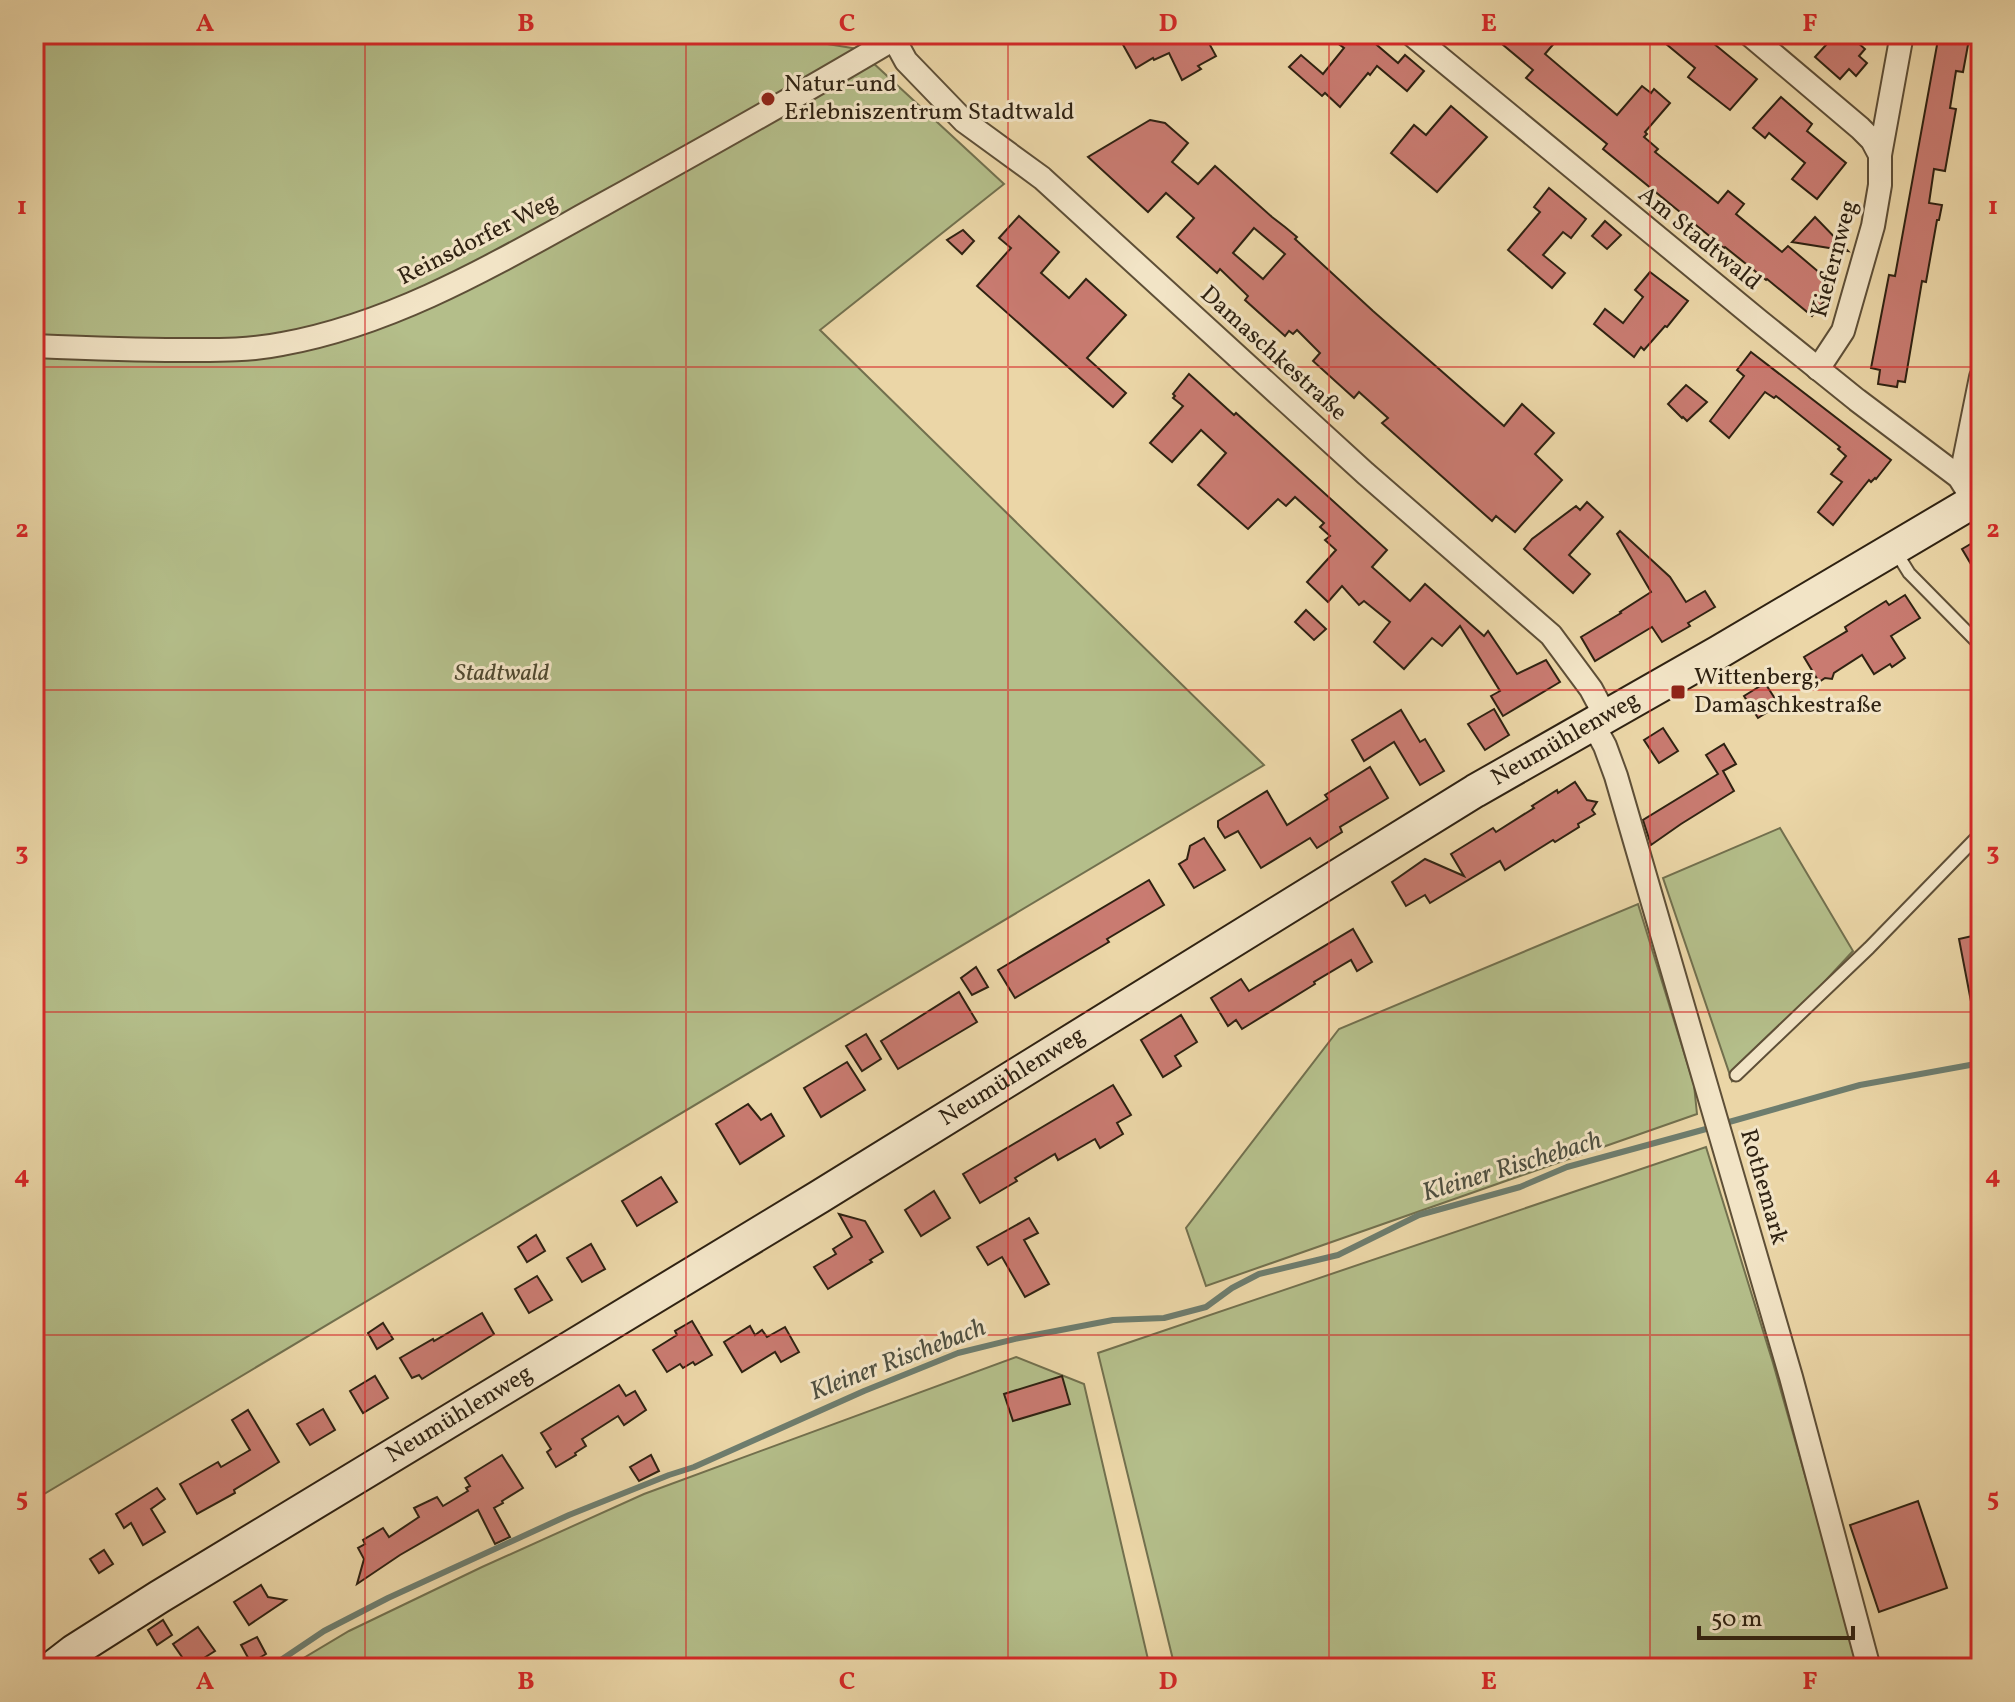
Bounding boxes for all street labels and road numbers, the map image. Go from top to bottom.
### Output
street label: Am Stadtwald [1630,179,1768,299]
street label: Reinsdorfer Weg [392,185,564,295]
street label: Kiefernweg [1803,197,1867,321]
street label: Damaschkestraße [1192,278,1354,430]
street label: Neumühlenweg [1485,684,1646,795]
street label: Neumühlenweg [933,1019,1092,1135]
street label: Rothemark [1730,1125,1796,1249]
street label: Neumühlenweg [380,1357,539,1472]

